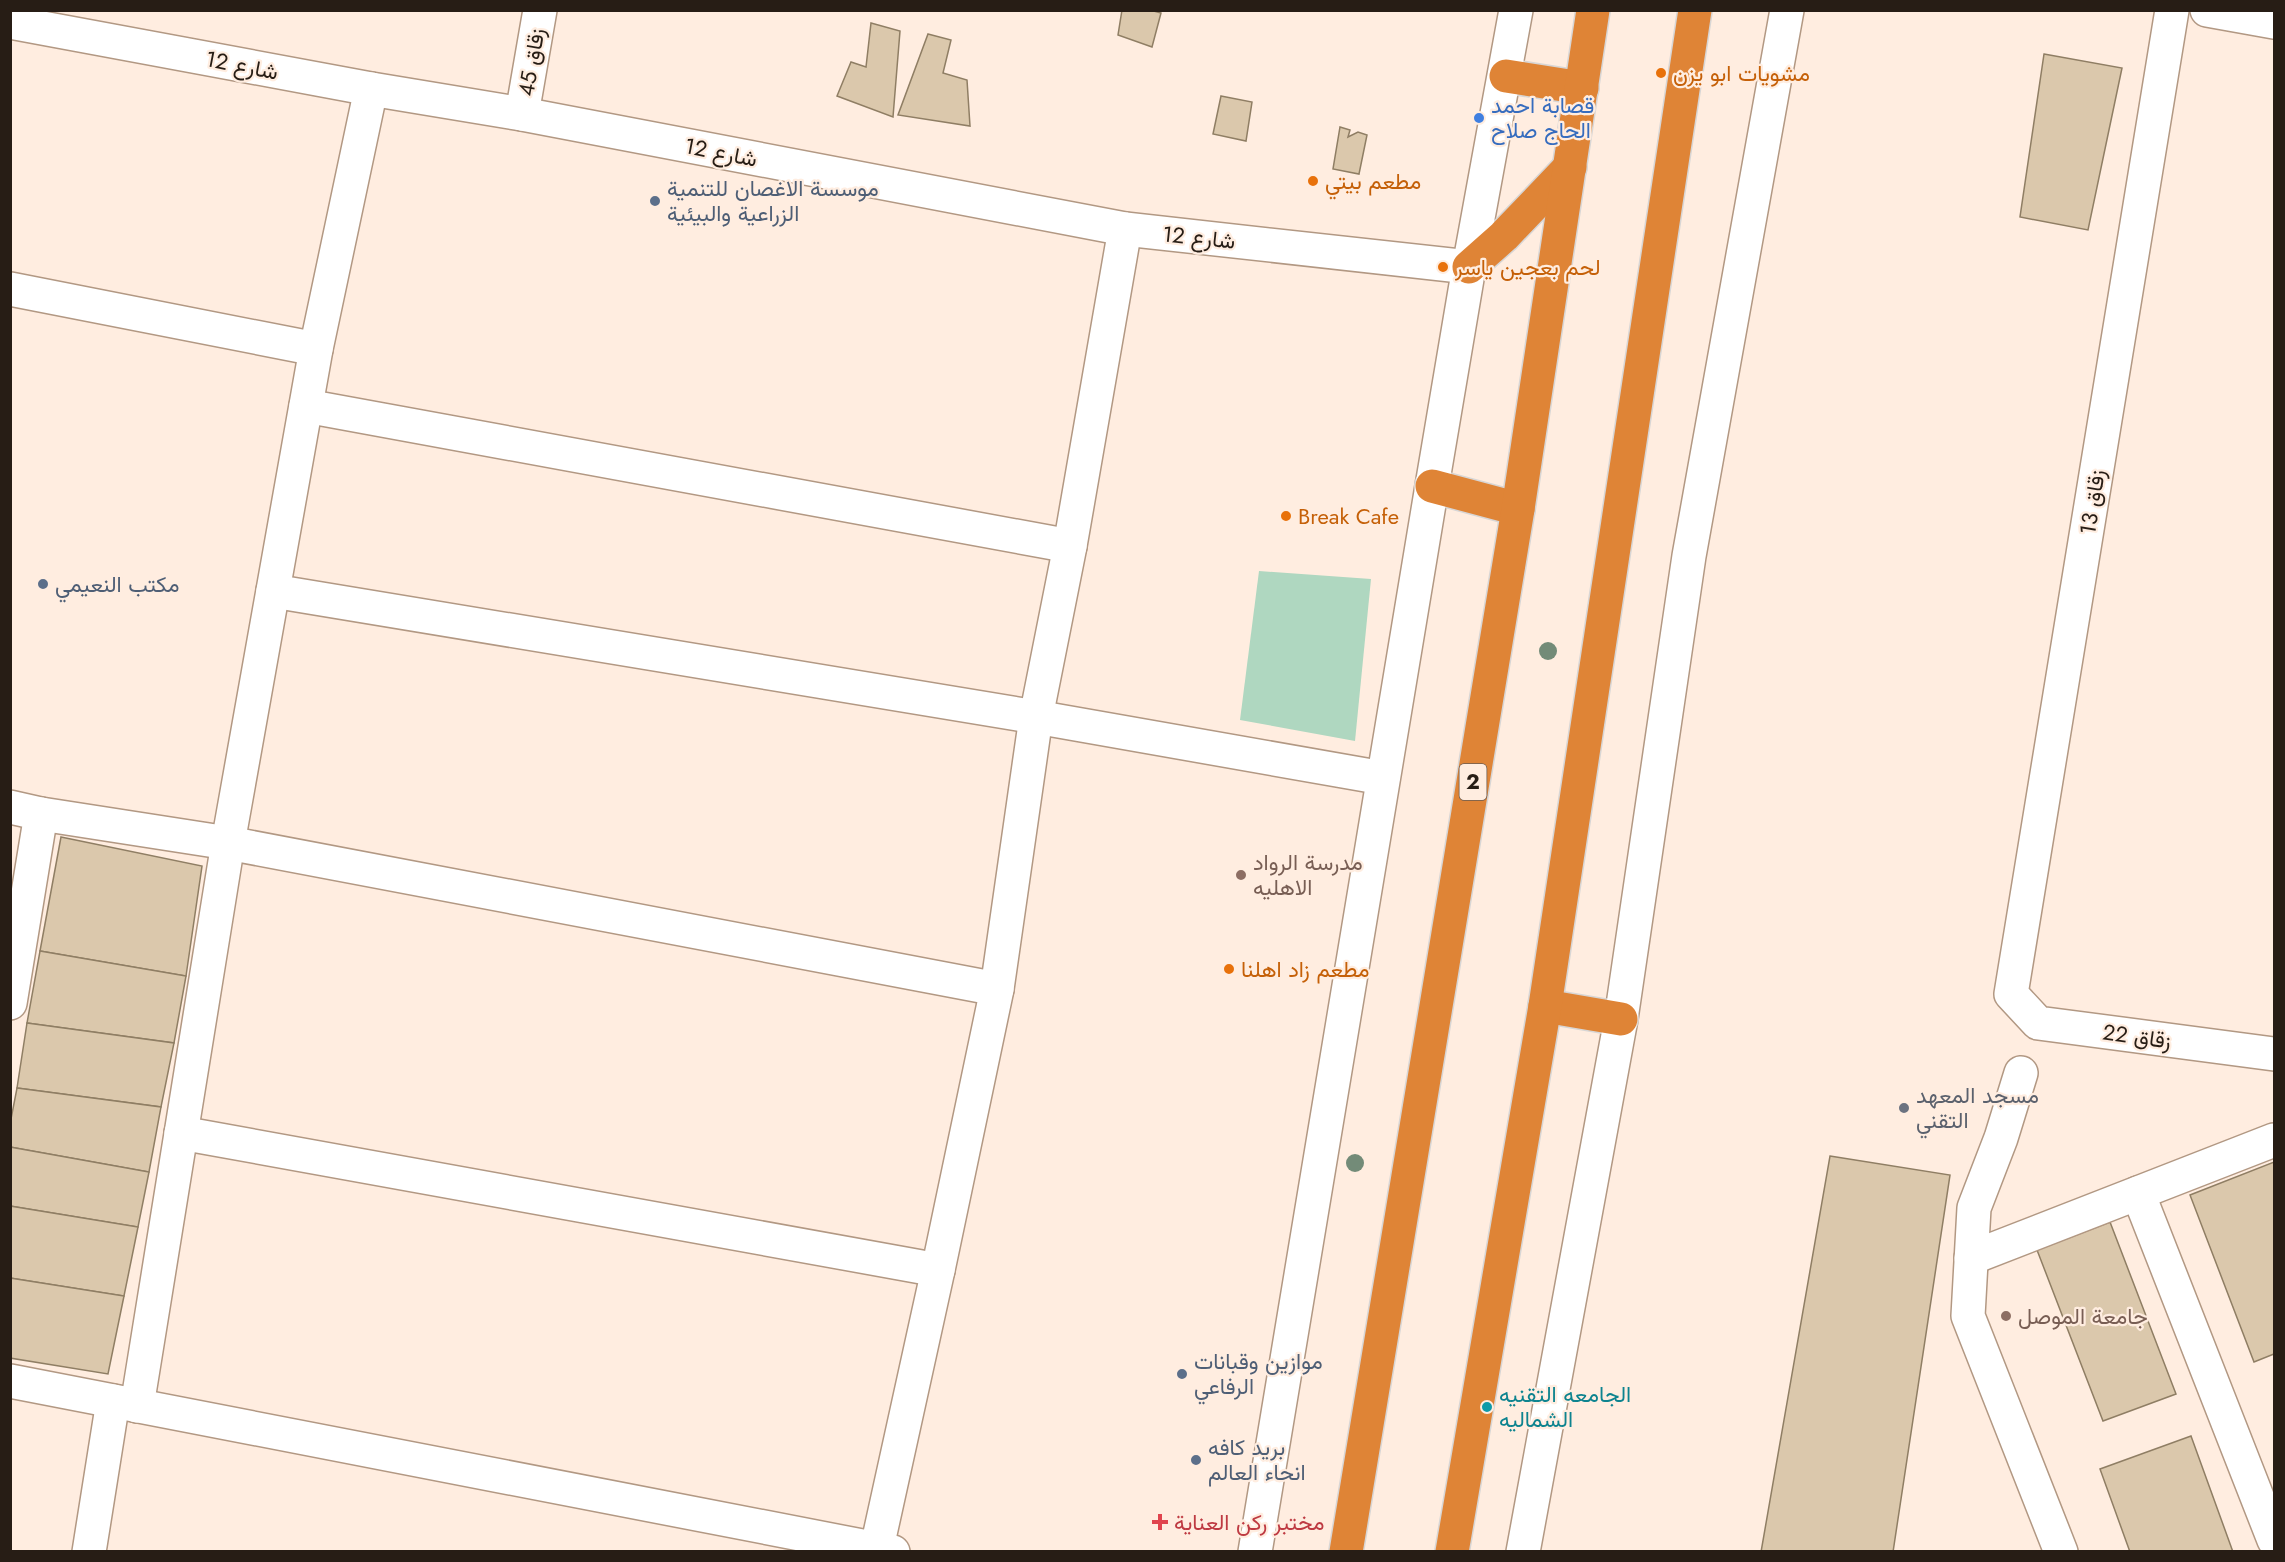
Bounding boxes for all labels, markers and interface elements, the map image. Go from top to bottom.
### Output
street label: زقاق 45 [509,25,553,99]
street label: شارع 12 [203,42,281,88]
place label: مشويات ابو يزن [1673,57,1810,89]
marker: مشويات ابو يزن [1654,66,1668,80]
place label: قصابة احمد الحاج صلاح [1491,89,1594,146]
marker: قصابة احمد الحاج صلاح [1472,111,1486,125]
street label: شارع 12 [682,129,760,175]
place label: مطعم بيتي [1325,165,1421,200]
place label: موسسة الاغصان للتنمية الزراعية والبيئية [667,172,879,229]
marker: مطعم بيتي [1306,174,1320,188]
marker: موسسة الاغصان للتنمية الزراعية والبيئية [648,194,662,208]
street label: شارع 12 [1161,217,1237,257]
place label: لحم بعجين ياسر [1454,251,1601,283]
marker: لحم بعجين ياسر [1436,260,1450,274]
street label: زقاق 13 [2071,467,2113,537]
place label: Break Cafe [1298,500,1399,532]
marker: Break Cafe [1279,509,1293,523]
place label: مكتب النعيمي [55,568,180,603]
marker: مكتب النعيمي [36,577,50,591]
road number: 2 [1460,764,1486,800]
place label: مدرسة الرواد الاهليه [1253,846,1363,903]
marker: مدرسة الرواد الاهليه [1234,868,1248,882]
place label: مطعم زاد اهلنا [1241,953,1370,985]
marker: مطعم زاد اهلنا [1222,962,1236,976]
street label: زقاق 22 [2101,1015,2173,1057]
place label: مسجد المعهد التقني [1916,1079,2039,1139]
marker: مسجد المعهد التقني [1897,1101,1911,1115]
place label: جامعة الموصل [2018,1300,2148,1332]
marker: جامعة الموصل [1999,1309,2013,1323]
place label: موازين وقبانات الرفاعي [1194,1345,1323,1405]
marker: موازين وقبانات الرفاعي [1175,1367,1189,1381]
place label: الجامعه التقنيه الشماليه [1499,1378,1631,1435]
marker: الجامعه التقنيه الشماليه [1480,1400,1494,1414]
place label: بريد كافه انحاء العالم [1208,1431,1306,1488]
marker: بريد كافه انحاء العالم [1189,1453,1203,1467]
place label: مختبر ركن العناية [1174,1506,1325,1538]
marker: مختبر ركن العناية [1151,1513,1169,1531]

